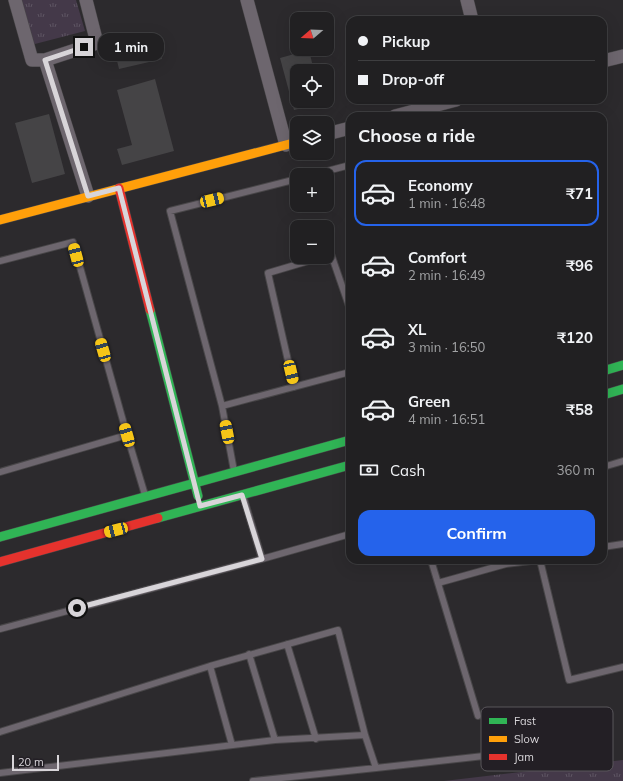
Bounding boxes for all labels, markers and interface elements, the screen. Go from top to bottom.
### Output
north arrow [290,12,334,56]
map controls [290,12,334,264]
text: Pickup [382,32,430,51]
callout: 1 min [98,33,164,61]
route end [75,38,93,56]
text: 1 min [114,39,148,55]
button: locate [290,64,334,108]
text: Drop-off [382,70,444,89]
button: layers [290,116,334,160]
text: Choose a ride [358,124,475,147]
button: + [290,168,334,212]
icon: car [360,175,396,211]
text: Economy [408,176,473,195]
text: ₹71 [566,184,593,203]
car [199,191,225,209]
text: 1 min · 16:48 [408,195,485,211]
button: − [290,220,334,264]
car [67,242,85,268]
icon: car [360,247,396,283]
text: Comfort [408,248,466,267]
text: ₹96 [566,256,593,275]
text: 2 min · 16:49 [408,267,485,283]
icon: car [360,319,396,355]
text: XL [408,320,426,339]
text: ₹120 [557,328,593,347]
car [94,337,112,363]
text: 3 min · 16:50 [408,339,485,355]
car [282,359,300,385]
icon: car [360,391,396,427]
text: Green [408,392,450,411]
text: ₹58 [566,400,593,419]
text: 4 min · 16:51 [408,411,485,427]
car [219,419,235,445]
car [118,422,136,448]
icon: cash [358,459,380,481]
text: Cash [390,461,425,480]
text: 360 m [557,462,595,478]
button: Confirm [358,510,595,556]
car [103,521,129,539]
route start [68,599,86,617]
legend [481,707,613,771]
text: Fast [514,714,536,728]
text: Slow [514,732,540,746]
text: Jam [514,750,534,764]
scale bar [12,753,59,772]
text: 20 m [18,755,44,769]

